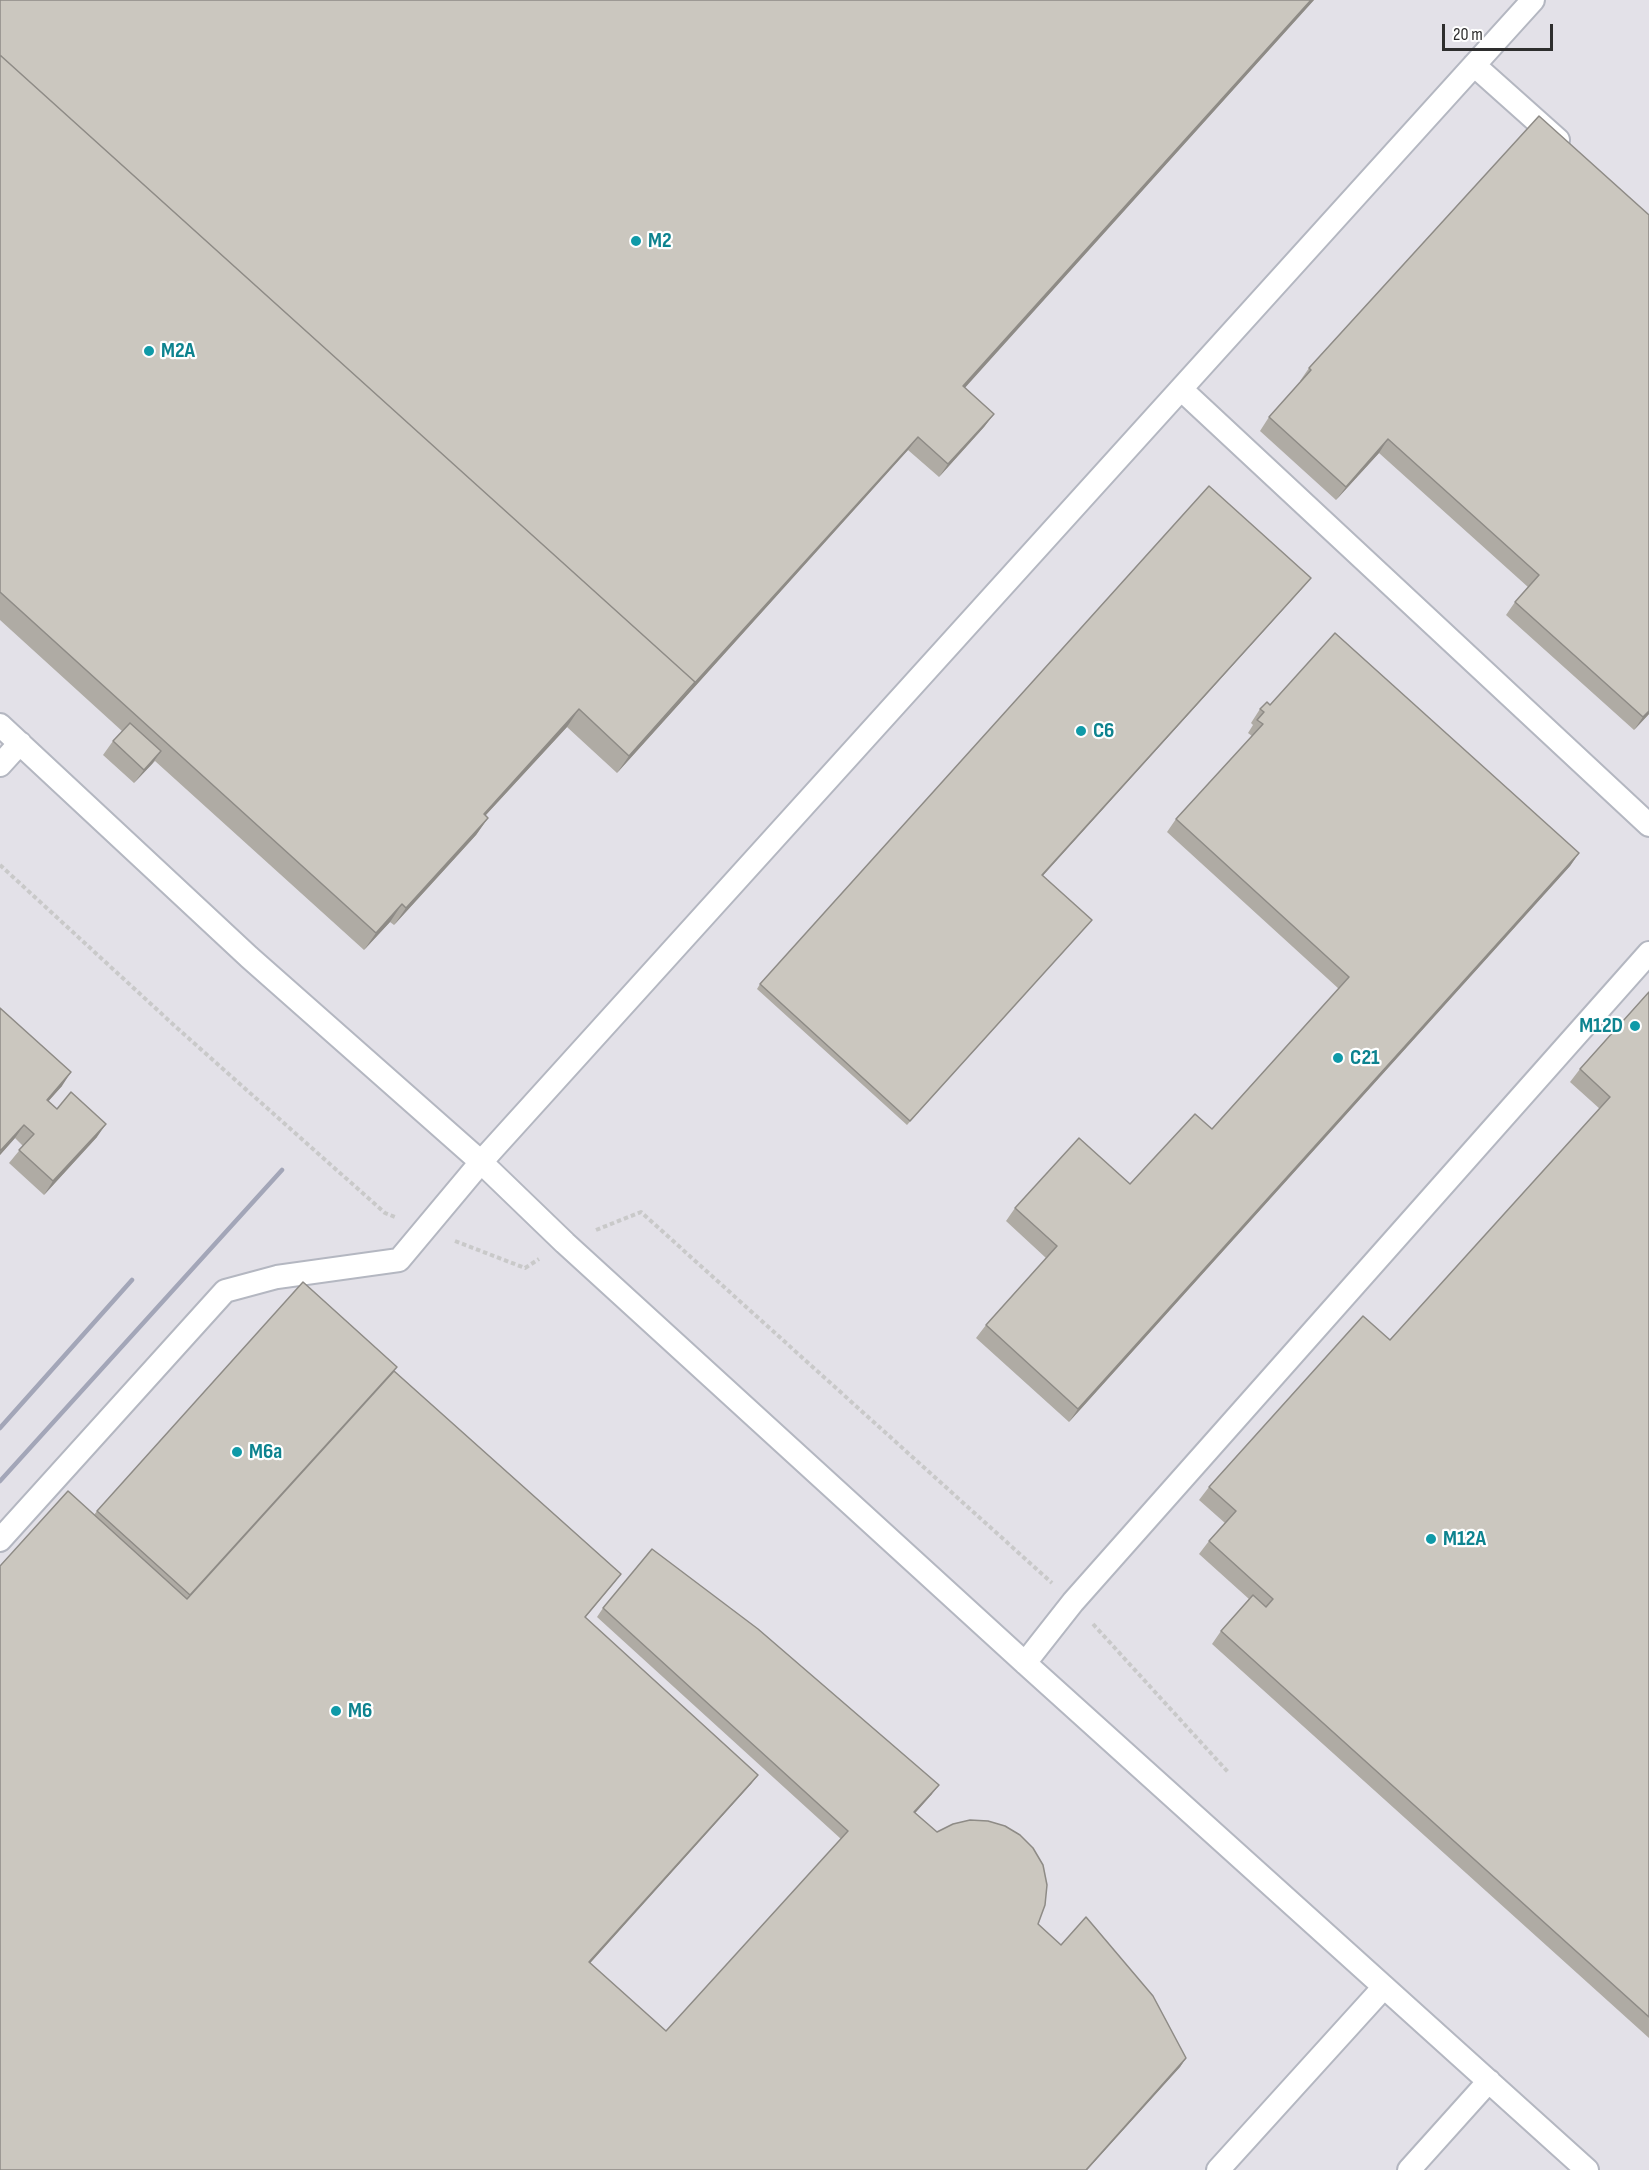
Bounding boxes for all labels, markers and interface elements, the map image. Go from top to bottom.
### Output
scale bar [1445,12,1556,50]
text: 20 m [1453,24,1483,45]
place label: M2 [648,228,672,254]
marker: M2 [629,234,643,248]
place label: M2A [161,338,195,364]
marker: M2A [142,344,156,358]
place label: C6 [1093,718,1114,744]
marker: C6 [1074,724,1088,738]
place label: M12D [1579,1013,1623,1039]
marker: M12D [1628,1019,1642,1033]
place label: C21 [1350,1045,1380,1071]
marker: C21 [1331,1051,1345,1065]
place label: M6a [249,1439,282,1465]
marker: M6a [230,1445,244,1459]
place label: M12A [1443,1526,1486,1552]
marker: M12A [1424,1532,1438,1546]
place label: M6 [348,1698,372,1724]
marker: M6 [329,1704,343,1718]

